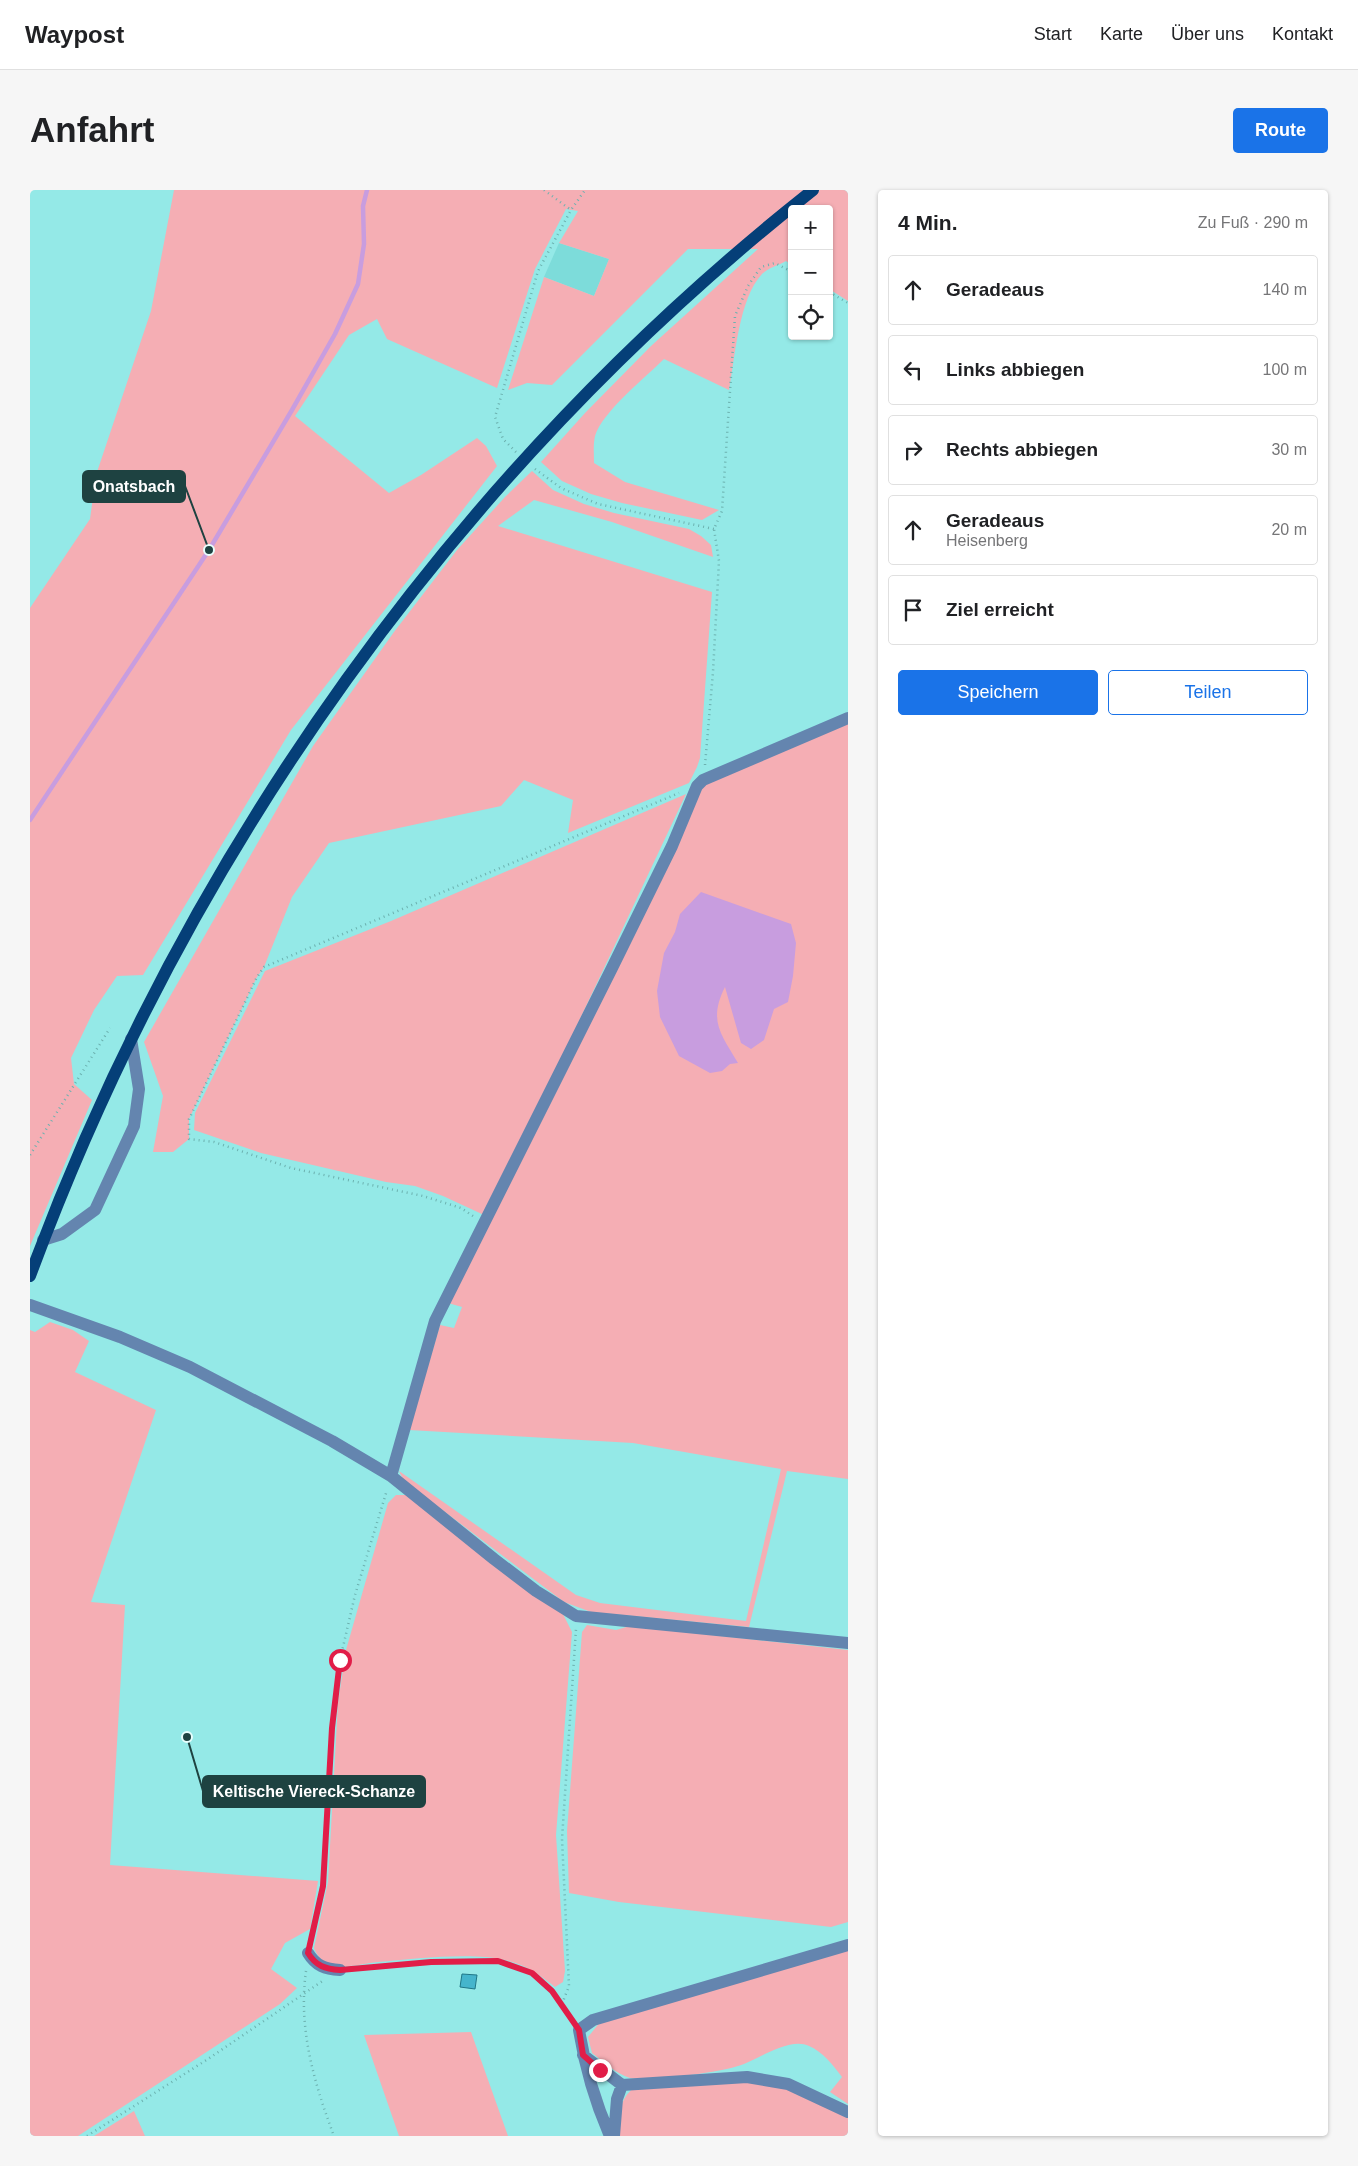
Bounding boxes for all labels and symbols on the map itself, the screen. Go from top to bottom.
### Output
callout: Onatsbach [83,471,185,502]
text: Onatsbach [93,478,175,495]
route start [329,1649,352,1672]
callout: Keltische Viereck-Schanze [203,1776,425,1807]
text: Keltische Viereck-Schanze [213,1783,415,1800]
route end [589,2059,612,2082]

